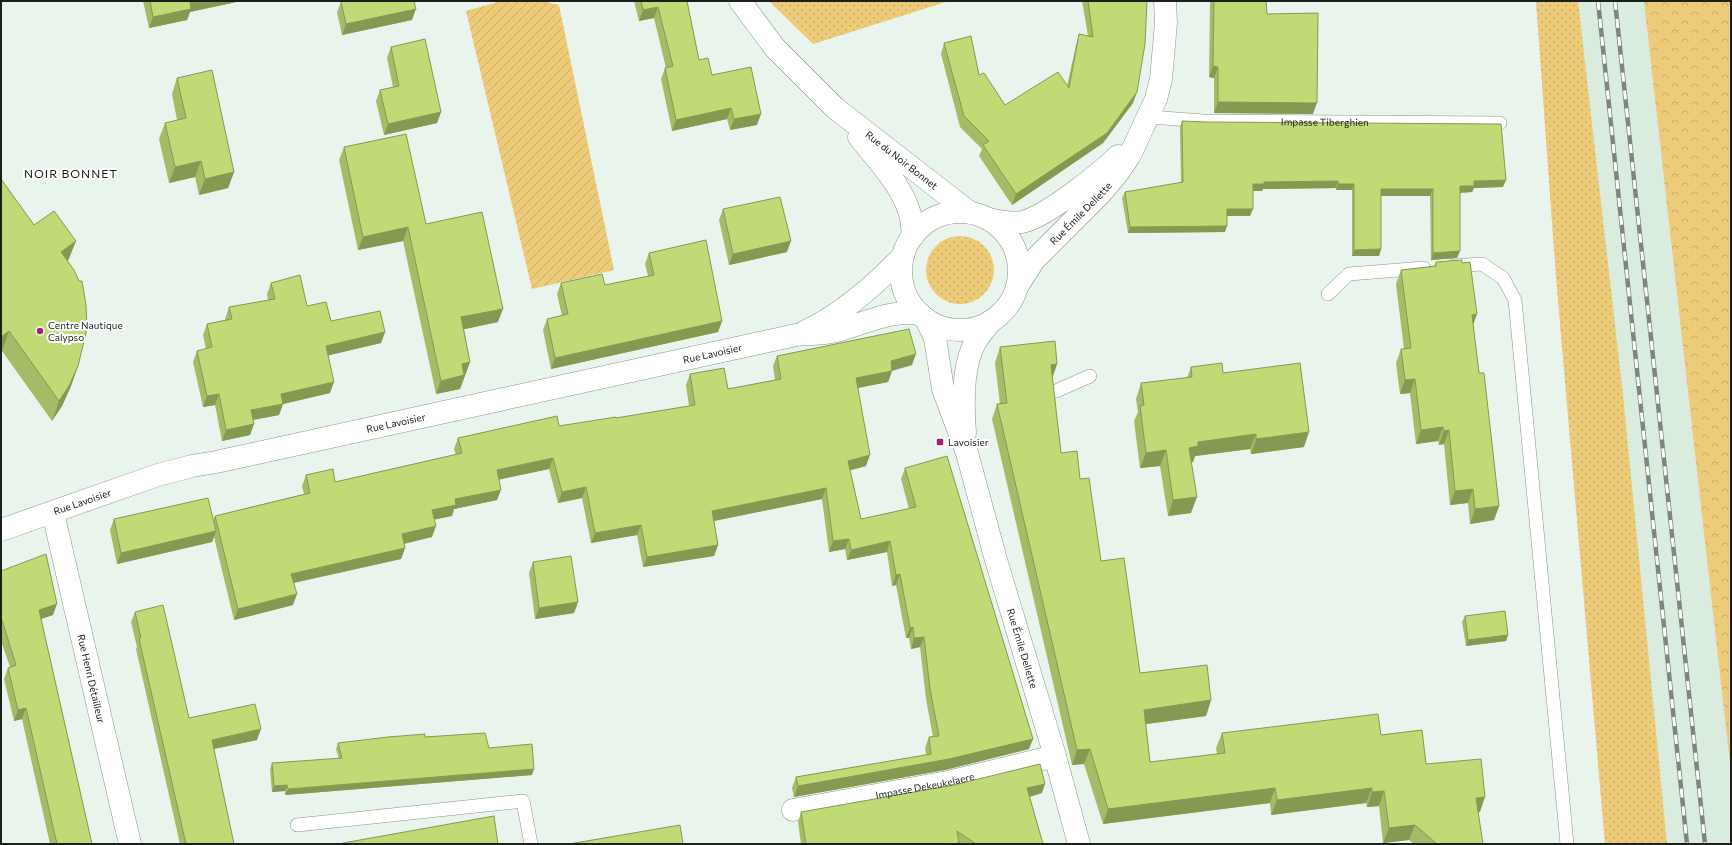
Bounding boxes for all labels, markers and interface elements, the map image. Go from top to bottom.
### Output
street label: Impasse Tiberghien [1281,116,1369,128]
street label: Rue du Noir Bonnet [863,128,940,192]
district label: NOIR BONNET [24,166,118,180]
street label: Rue Émile Dellette [1047,179,1114,247]
place label: Centre Nautique Calypso [48,319,123,343]
marker: Centre Nautique Calypso [35,326,45,336]
street label: Rue Lavoisier [682,341,743,366]
street label: Rue Lavoisier [365,410,427,435]
place label: Lavoisier [948,436,989,448]
marker: Lavoisier [935,437,945,447]
street label: Rue Lavoisier [52,486,113,517]
street label: Rue Émile Dellette [1005,607,1040,690]
street label: Rue Henri Détailleur [75,633,108,724]
street label: Impasse Dekeukelaere [874,770,975,801]

